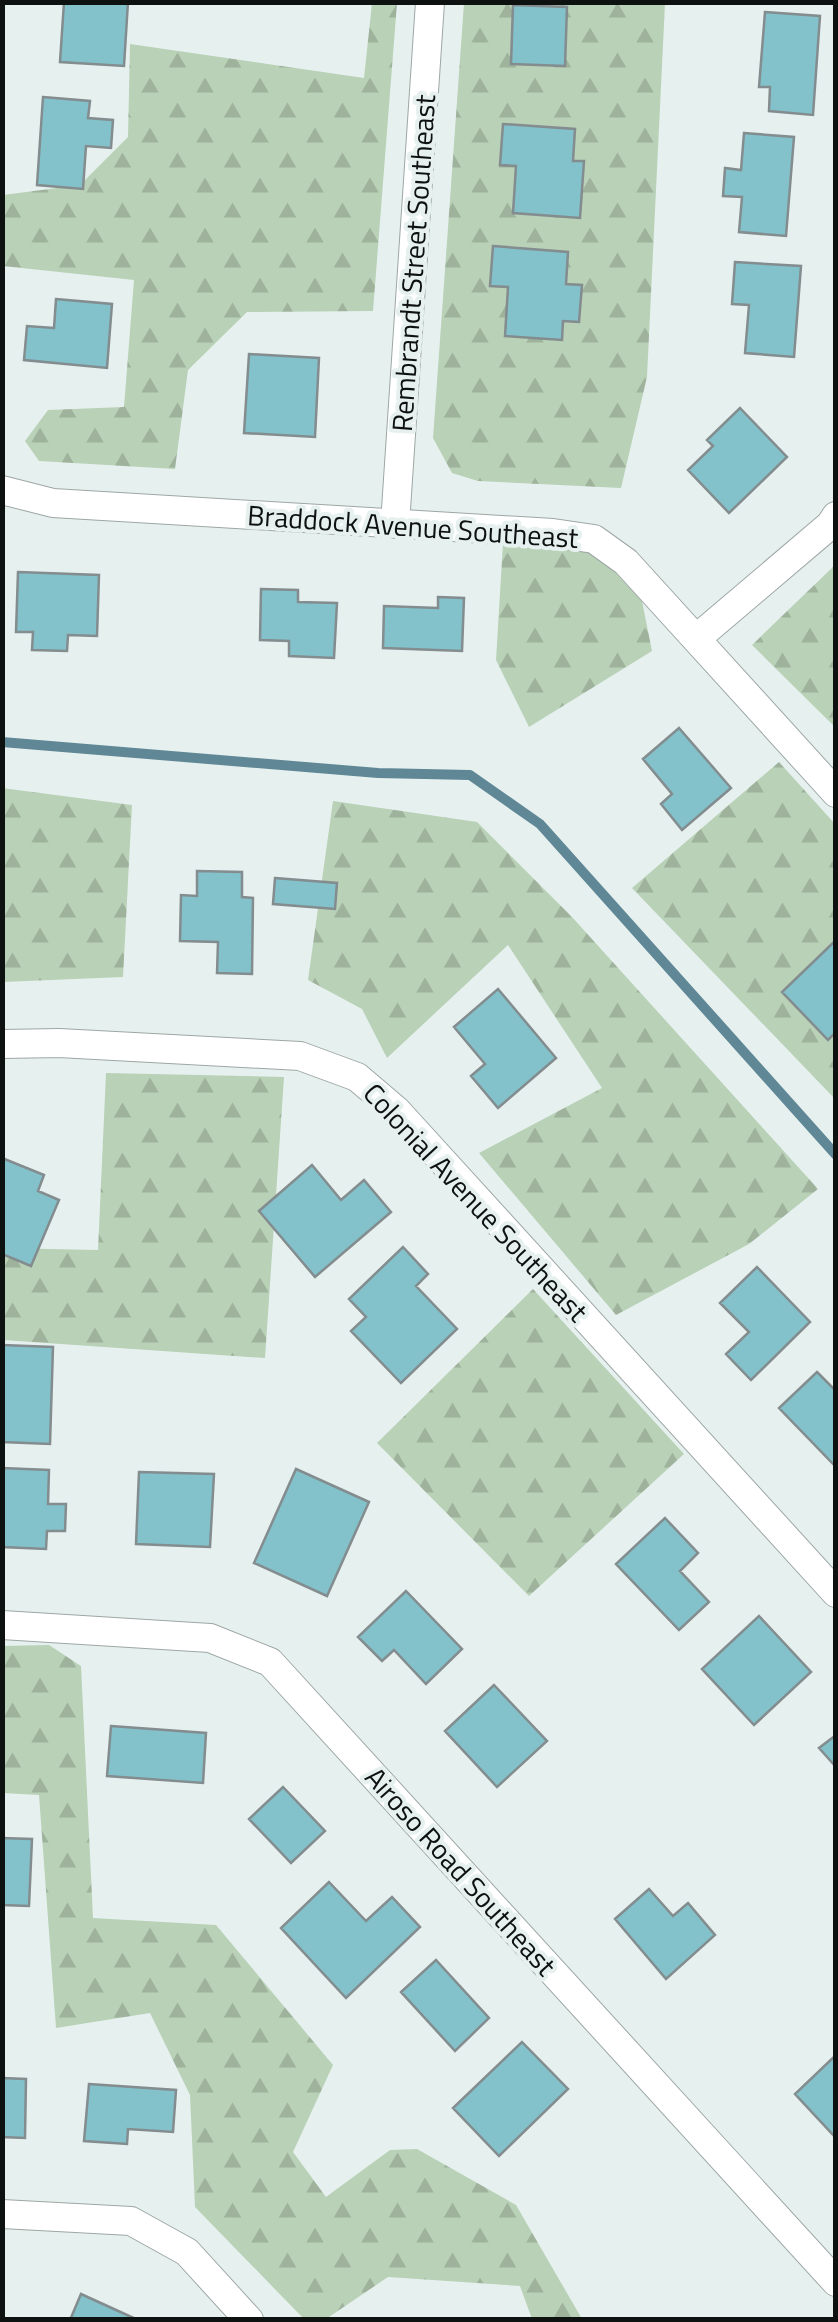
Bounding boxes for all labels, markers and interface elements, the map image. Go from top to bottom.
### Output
street label: Rembrandt Street Southeast [380,93,446,433]
street label: Braddock Avenue Southeast [246,493,580,559]
street label: Colonial Avenue Southeast [353,1073,599,1331]
street label: Airoso Road Southeast [355,1757,567,1985]

